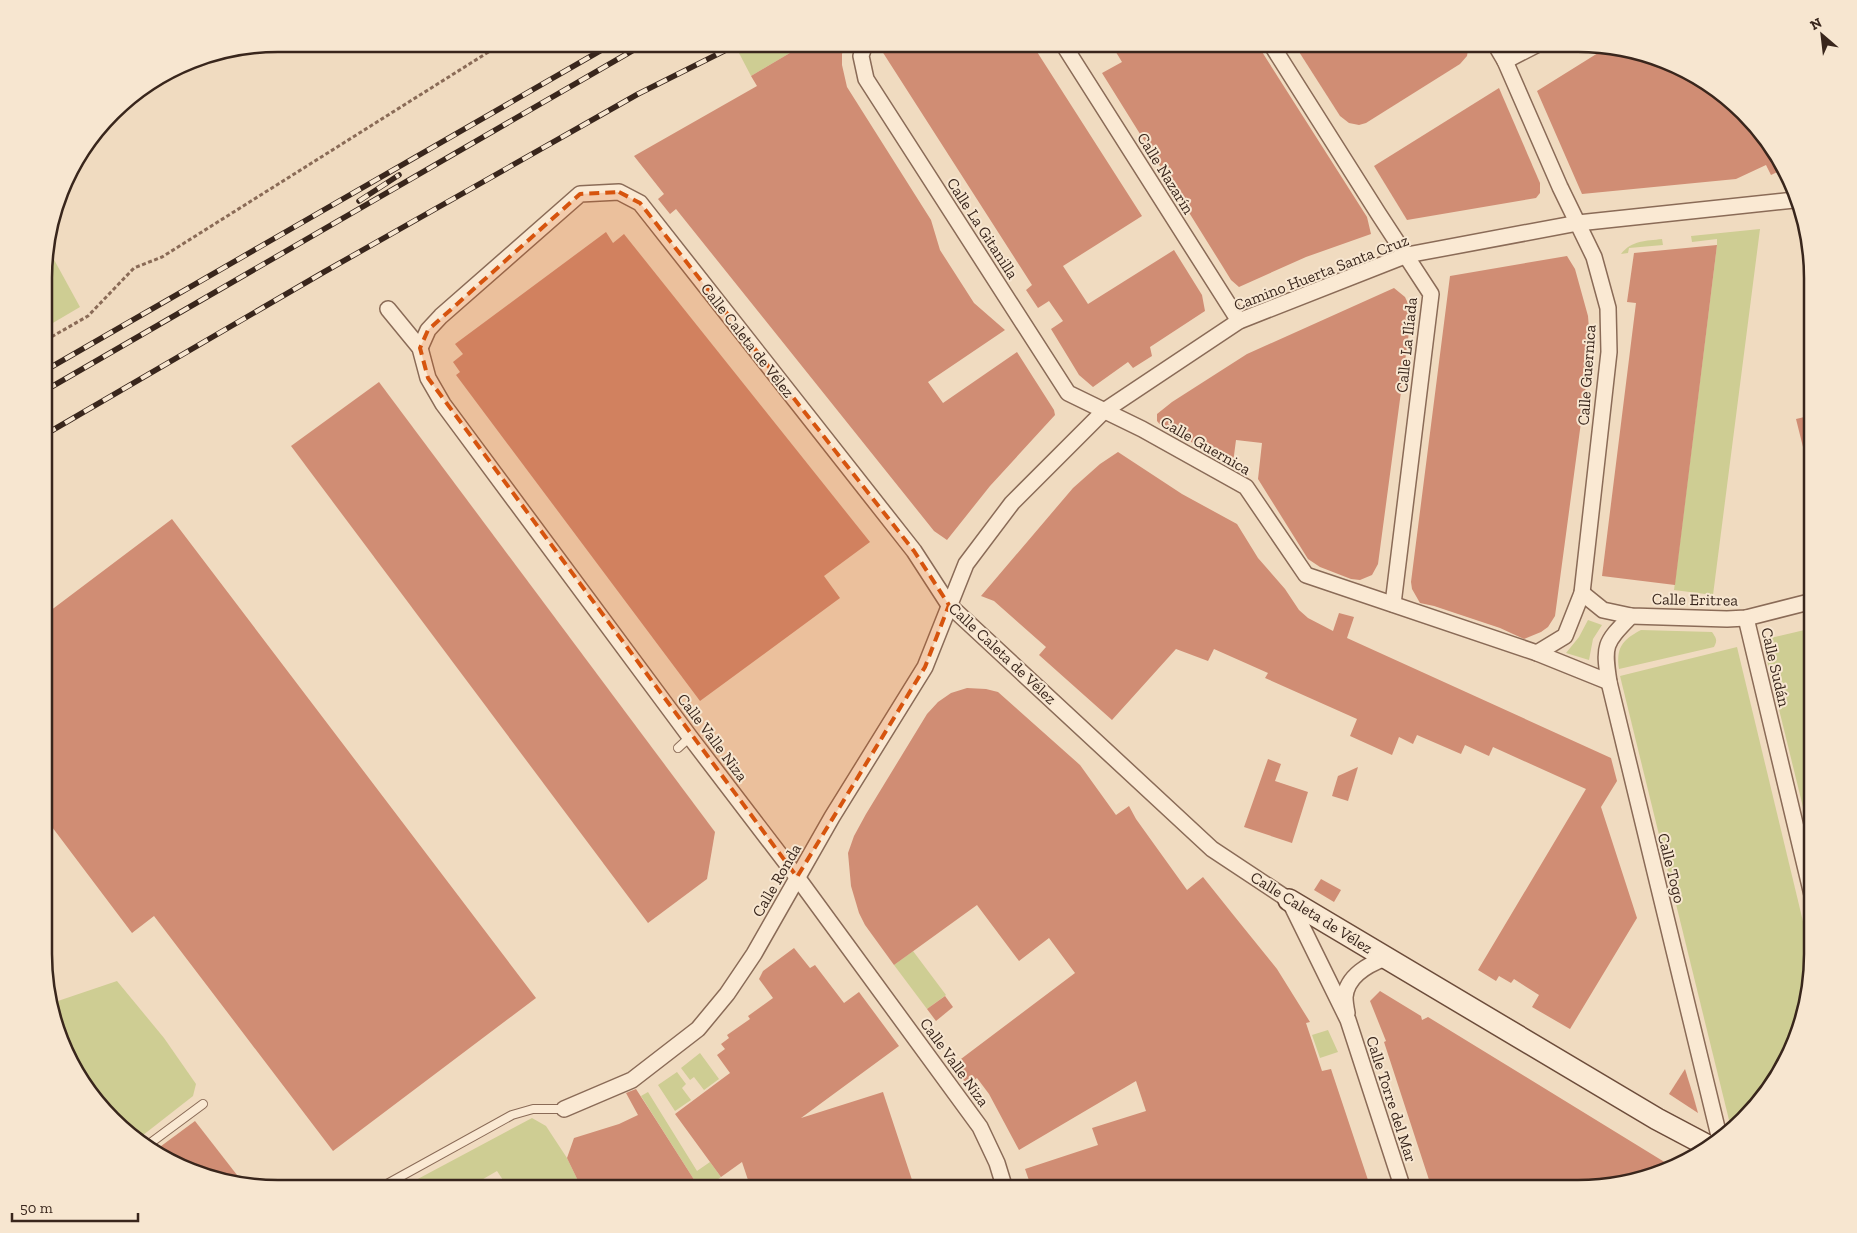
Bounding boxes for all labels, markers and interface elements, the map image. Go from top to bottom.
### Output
north arrow [1797,10,1847,60]
text: N [1807,14,1825,34]
street label: Calle Nazarín [1133,129,1199,218]
street label: Calle La Gitanilla [943,174,1023,283]
street label: Camino Huerta Santa Cruz [1231,230,1411,315]
street label: Calle Caleta de Vélez [697,279,798,401]
street label: Calle La Ilíada [1392,296,1421,394]
street label: Calle Guernica [1574,324,1600,426]
street label: Calle Guernica [1157,412,1254,479]
street label: Calle Eritrea [1652,589,1739,610]
street label: Calle Caleta de Vélez [945,599,1060,708]
street label: Calle Sudán [1757,626,1794,709]
street label: Calle Valle Niza [673,690,752,785]
street label: Calle Togo [1654,831,1689,905]
street label: Calle Ronda [748,840,805,920]
street label: Calle Caleta de Vélez [1247,867,1376,958]
street label: Calle Valle Niza [916,1014,993,1111]
street label: Calle Torre del Mar [1362,1034,1421,1165]
scale bar [12,1190,139,1222]
text: 50 m [20,1199,53,1217]

